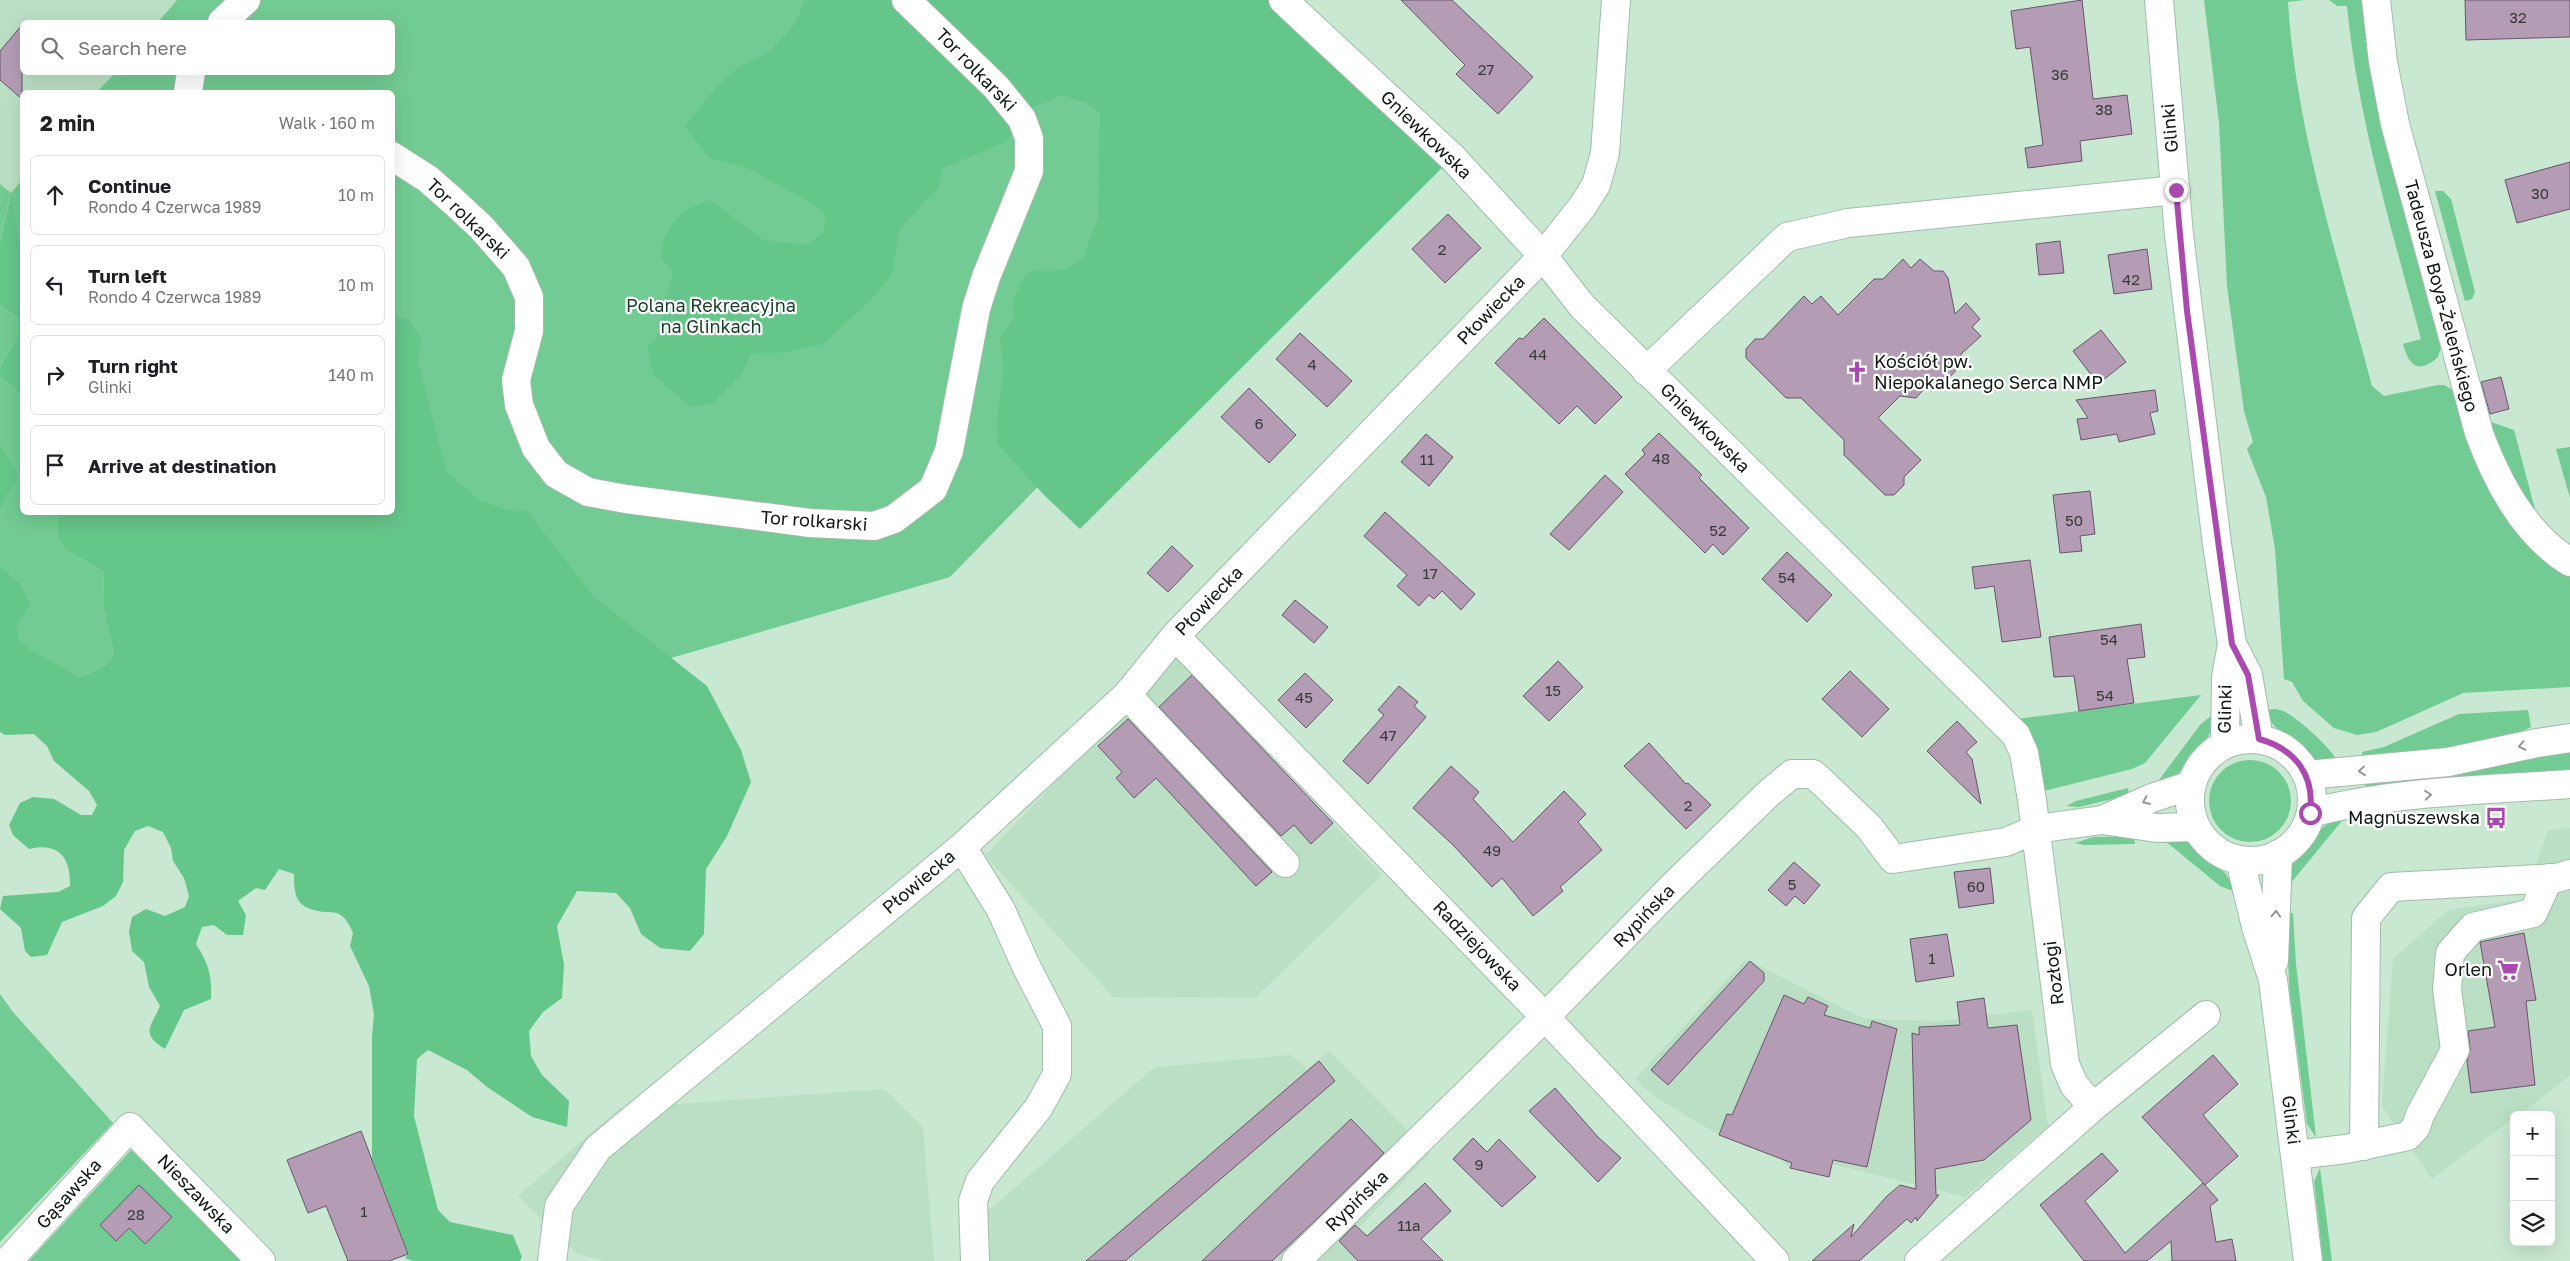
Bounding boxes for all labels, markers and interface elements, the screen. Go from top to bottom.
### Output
house number: 32 [2509,8,2527,26]
search box [20,20,395,75]
street label: Tor rolkarski [932,23,1022,115]
icon: search [38,34,66,62]
text: Search here [78,36,187,59]
house number: 27 [1478,60,1494,78]
house number: 36 [2051,65,2069,83]
street label: Gniewkowska [1377,85,1477,183]
house number: 38 [2095,100,2113,118]
street label: Glinki [2156,103,2182,154]
text: 2 min [40,110,95,136]
text: Walk · 160 m [279,113,375,133]
street label: Tor rolkarski [423,173,515,263]
text: Continue [88,174,171,197]
street label: Tadeusza Boya-Żeleńskiego [2400,177,2484,414]
route end [2165,179,2188,202]
icon: ahead [41,181,69,209]
house number: 30 [2531,184,2549,202]
text: 10 m [338,185,374,205]
text: Rondo 4 Czerwca 1989 [88,197,262,217]
house number: 2 [1438,240,1446,258]
text: Turn left [88,264,167,287]
street label: Płowiecka [1452,270,1529,349]
house number: 42 [2122,270,2140,288]
icon: left [41,271,69,299]
text: 10 m [338,275,374,295]
text: Rondo 4 Czerwca 1989 [88,287,262,307]
park label: Polana Rekreacyjna na Glinkach [626,294,796,337]
house number: 44 [1529,345,1547,363]
place label: Kościół pw. Niepokalanego Serca NMP [1874,350,2103,393]
text: Turn right [88,354,178,377]
house number: 4 [1307,355,1317,373]
church icon: Kościół pw. Niepokalanego Serca NMP [1844,359,1870,385]
icon: right [41,361,69,389]
text: 140 m [328,365,374,385]
text: Glinki [88,377,132,397]
street label: Gniewkowska [1656,378,1755,477]
house number: 6 [1254,414,1264,432]
house number: 48 [1652,449,1670,467]
house number: 11 [1420,450,1434,468]
icon: arrive [41,451,69,479]
text: Arrive at destination [88,454,276,477]
street label: Tor rolkarski [760,505,868,535]
house number: 50 [2065,511,2083,529]
house number: 52 [1709,521,1727,539]
street label: Płowiecka [1170,561,1247,640]
house number: 17 [1422,564,1438,582]
house number: 54 [1778,568,1796,586]
house number: 54 [2100,630,2118,648]
house number: 15 [1545,681,1561,699]
street label: Glinki [2213,684,2235,734]
house number: 54 [2096,686,2114,704]
house number: 45 [1295,688,1313,706]
house number: 47 [1379,726,1397,744]
one-way arrow [2517,740,2526,751]
one-way arrow [2357,765,2365,776]
one-way arrow [2424,790,2432,801]
one-way arrow [2142,795,2151,806]
house number: 2 [1684,796,1692,814]
route start [2299,802,2322,825]
bus stop icon: Magnuszewska [2483,805,2509,831]
place label: Magnuszewska [2348,806,2480,828]
house number: 49 [1483,841,1501,859]
street label: Płowiecka [878,844,959,918]
house number: 5 [1788,875,1796,893]
house number: 60 [1967,877,1985,895]
street label: Rypińska [1608,879,1679,951]
street label: Radziejowska [1429,895,1526,995]
one-way arrow [2271,909,2282,917]
street label: Rozłogi [2038,940,2068,1006]
house number: 1 [1928,949,1936,967]
supermarket icon: Orlen [2495,957,2521,983]
place label: Orlen [2445,958,2492,980]
street label: Glinki [2278,1094,2306,1146]
map controls [2510,1111,2555,1246]
button: + [2510,1111,2555,1156]
street label: Nieszawska [153,1149,240,1238]
street label: Gąsawska [31,1154,105,1233]
house number: 9 [1474,1155,1484,1173]
button: − [2510,1156,2555,1201]
street label: Rypińska [1320,1165,1392,1236]
button: layers [2510,1201,2555,1246]
house number: 1 [360,1202,368,1220]
house number: 28 [127,1205,145,1223]
house number: 11a [1397,1216,1421,1234]

